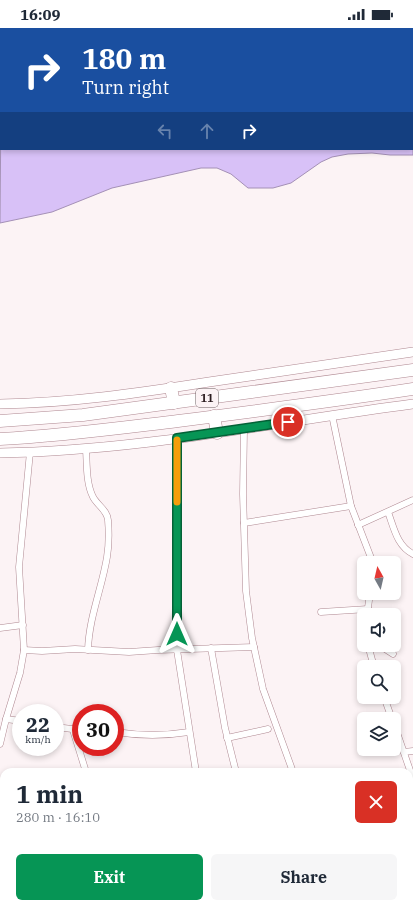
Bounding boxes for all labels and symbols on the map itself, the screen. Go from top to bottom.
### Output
road number: 11 [196,389,218,407]
pin [271,405,305,439]
north arrow [357,556,401,600]
position arrow [156,613,198,655]
speed limit sign: 30 [72,704,124,756]

